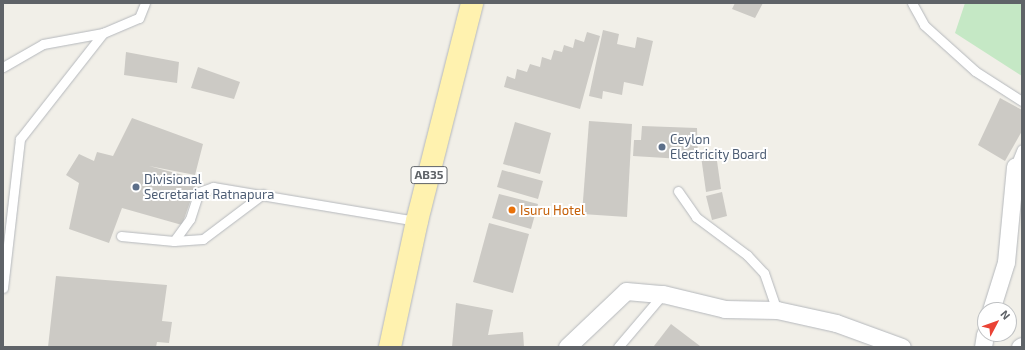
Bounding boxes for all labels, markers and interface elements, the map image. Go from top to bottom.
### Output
place label: Ceylon Electricity Board [670,132,767,163]
marker: Ceylon Electricity Board [657,142,667,152]
road number: AB35 [410,165,448,185]
place label: Divisional Secretariat Ratnapura [144,172,274,203]
marker: Divisional Secretariat Ratnapura [131,182,141,192]
place label: Isuru Hotel [520,202,585,218]
marker: Isuru Hotel [507,205,517,215]
north arrow [977,302,1017,342]
text: N [998,307,1013,322]

